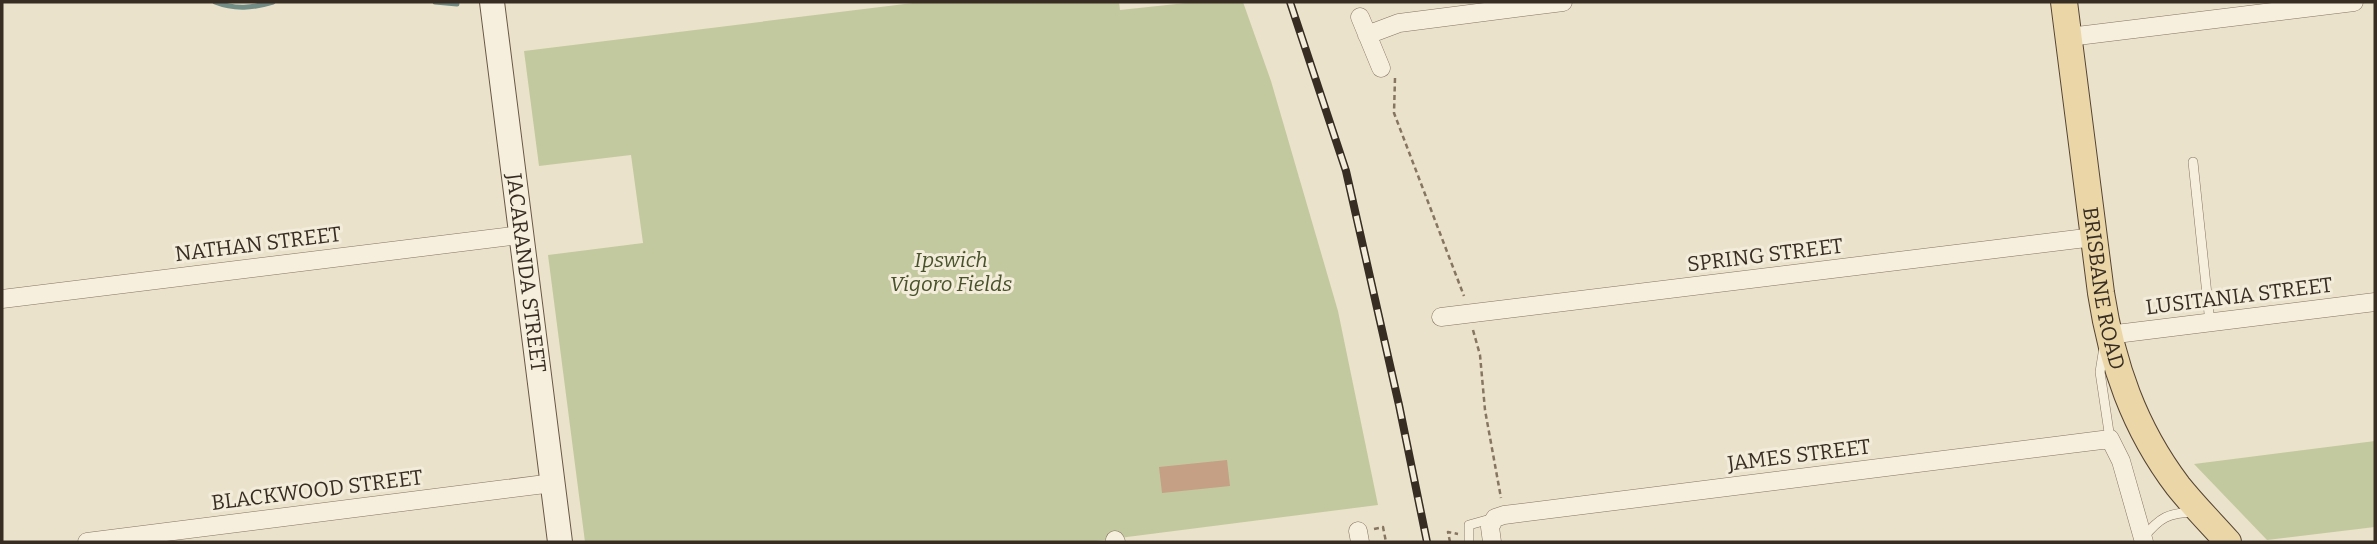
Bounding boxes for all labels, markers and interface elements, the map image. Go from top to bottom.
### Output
street label: JACARANDA STREET [501,171,552,374]
street label: BRISBANE ROAD [2077,205,2131,373]
street label: NATHAN STREET [173,221,343,267]
street label: SPRING STREET [1686,233,1844,277]
park label: Ipswich Vigoro Fields [890,247,1012,297]
street label: LUSITANIA STREET [2144,272,2334,320]
street label: JAMES STREET [1725,433,1872,477]
street label: BLACKWOOD STREET [210,464,424,516]

